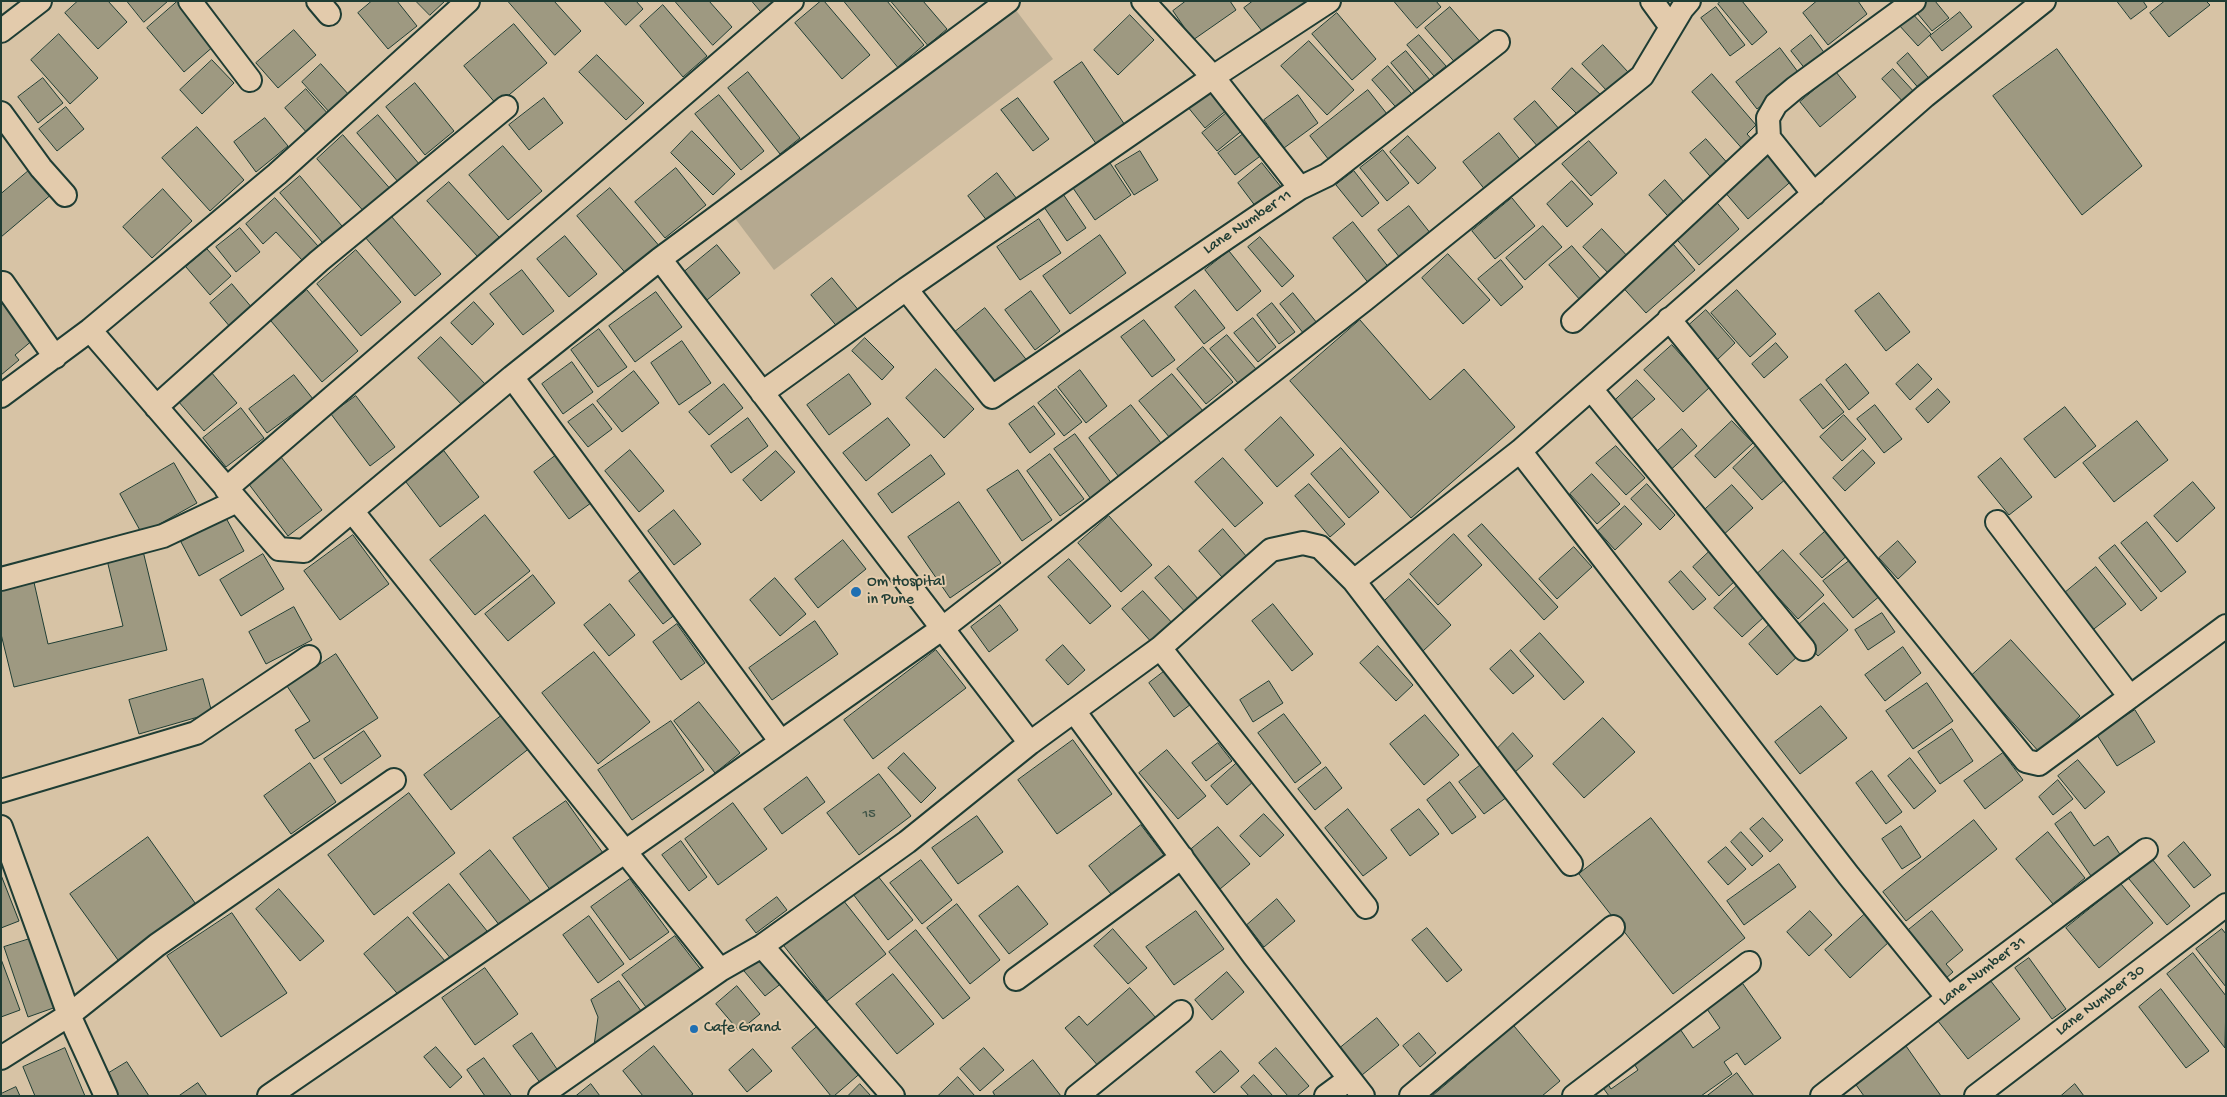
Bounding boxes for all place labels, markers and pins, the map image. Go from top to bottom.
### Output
place label: Om Hospital in Pune [867,573,945,611]
marker: Om Hospital in Pune [849,585,863,599]
place label: Cafe Grand [704,1019,780,1039]
marker: Cafe Grand [688,1023,700,1035]

